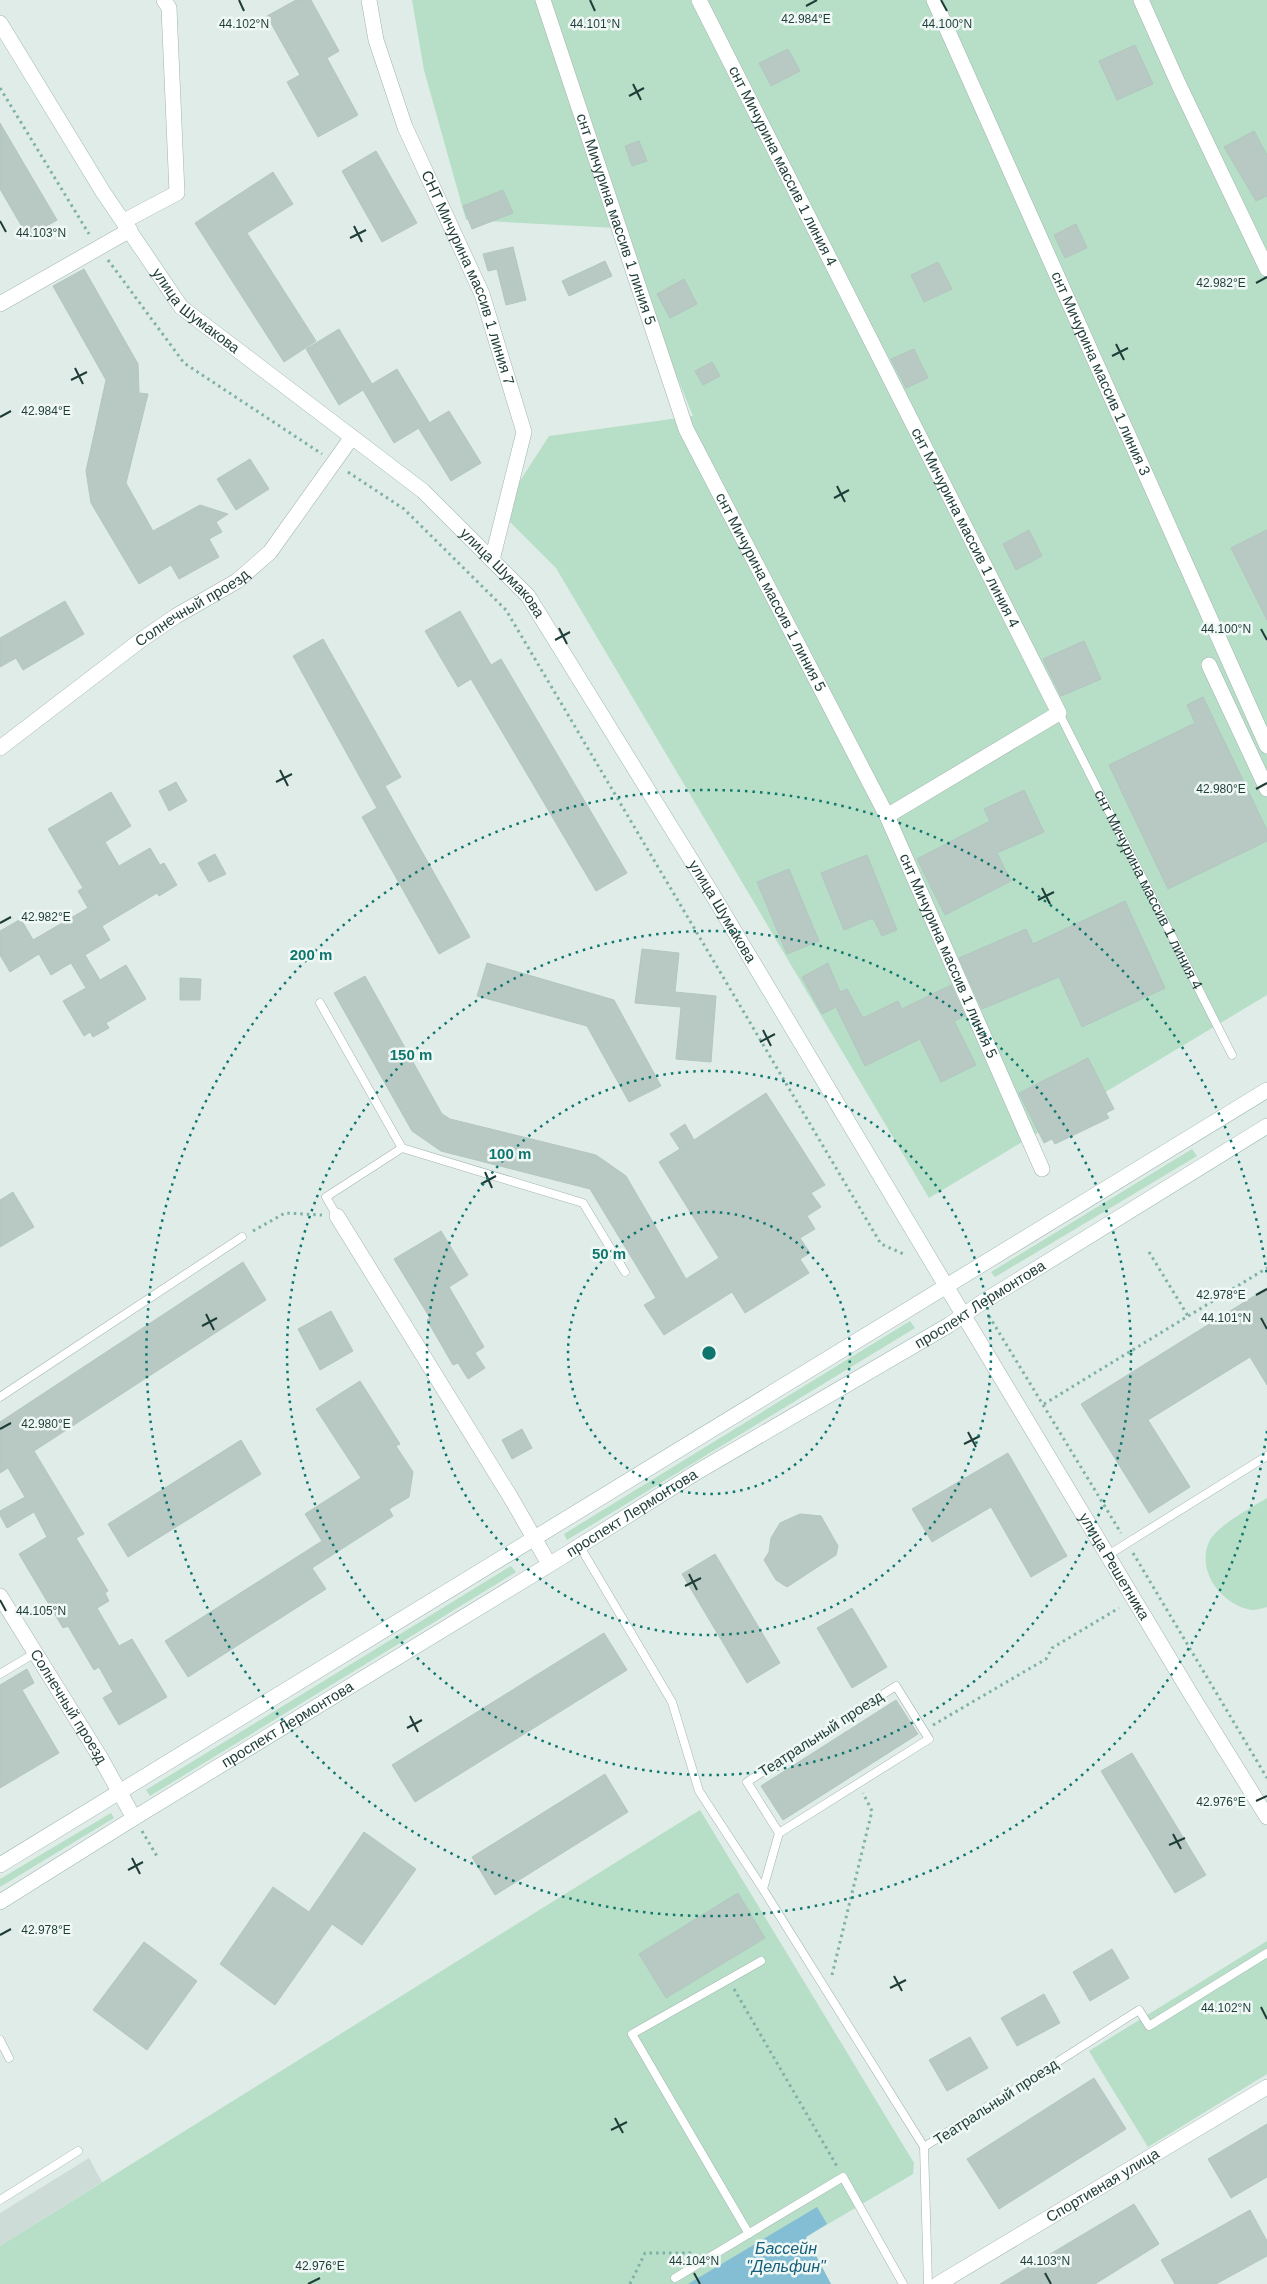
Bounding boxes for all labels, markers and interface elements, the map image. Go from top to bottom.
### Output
text: 42.984°E [781,12,831,26]
text: 44.102°N [219,17,269,31]
text: 44.101°N [570,17,620,31]
text: 44.100°N [922,17,972,31]
street label: снт Мичурина массив 1 линия 4 [726,63,841,269]
street label: снт Мичурина массив 1 линия 5 [573,111,660,327]
street label: СНТ Мичурина массив 1 линия 7 [418,168,518,387]
text: 44.103°N [16,226,66,240]
street label: улица Шумакова [149,265,244,357]
street label: снт Мичурина массив 1 линия 3 [1048,269,1154,478]
text: 42.982°E [1196,276,1246,290]
text: 42.984°E [21,404,71,418]
street label: снт Мичурина массив 1 линия 4 [908,425,1023,630]
street label: снт Мичурина массив 1 линия 5 [713,490,830,694]
street label: улица Шумакова [457,524,549,621]
street label: Солнечный проезд [132,565,252,650]
text: 44.100°N [1201,622,1251,636]
text: 42.980°E [1196,782,1246,796]
street label: снт Мичурина массив 1 линия 4 [1091,787,1206,992]
street label: снт Мичурина массив 1 линия 5 [897,851,1001,1061]
street label: улица Шумакова [685,857,760,966]
text: 42.982°E [21,910,71,924]
text: 200 m [290,946,332,963]
text: 150 m [390,1046,432,1063]
text: 100 m [489,1145,531,1162]
text: 50 m [592,1245,626,1262]
street label: проспект Лермонтова [911,1256,1049,1351]
text: 42.978°E [1196,1288,1246,1302]
text: 44.101°N [1201,1311,1251,1325]
centre of rings [700,1344,718,1362]
text: 42.980°E [21,1417,71,1431]
street label: проспект Лермонтова [563,1465,701,1560]
street label: улица Решетника [1076,1510,1154,1623]
text: 44.105°N [16,1604,66,1618]
street label: Солнечный проезд [27,1646,111,1766]
street label: проспект Лермонтова [218,1677,357,1771]
street label: Театральный проезд [755,1687,886,1780]
text: 42.976°E [1196,1795,1246,1809]
text: 42.978°E [21,1923,71,1937]
text: 44.102°N [1201,2001,1251,2015]
street label: Театральный проезд [930,2055,1061,2148]
street label: Спортивная улица [1043,2144,1163,2225]
water label: Бассейн "Дельфин" [746,2240,827,2275]
text: 44.104°N [669,2254,719,2268]
text: 44.103°N [1020,2254,1070,2268]
text: 42.976°E [295,2259,345,2273]

